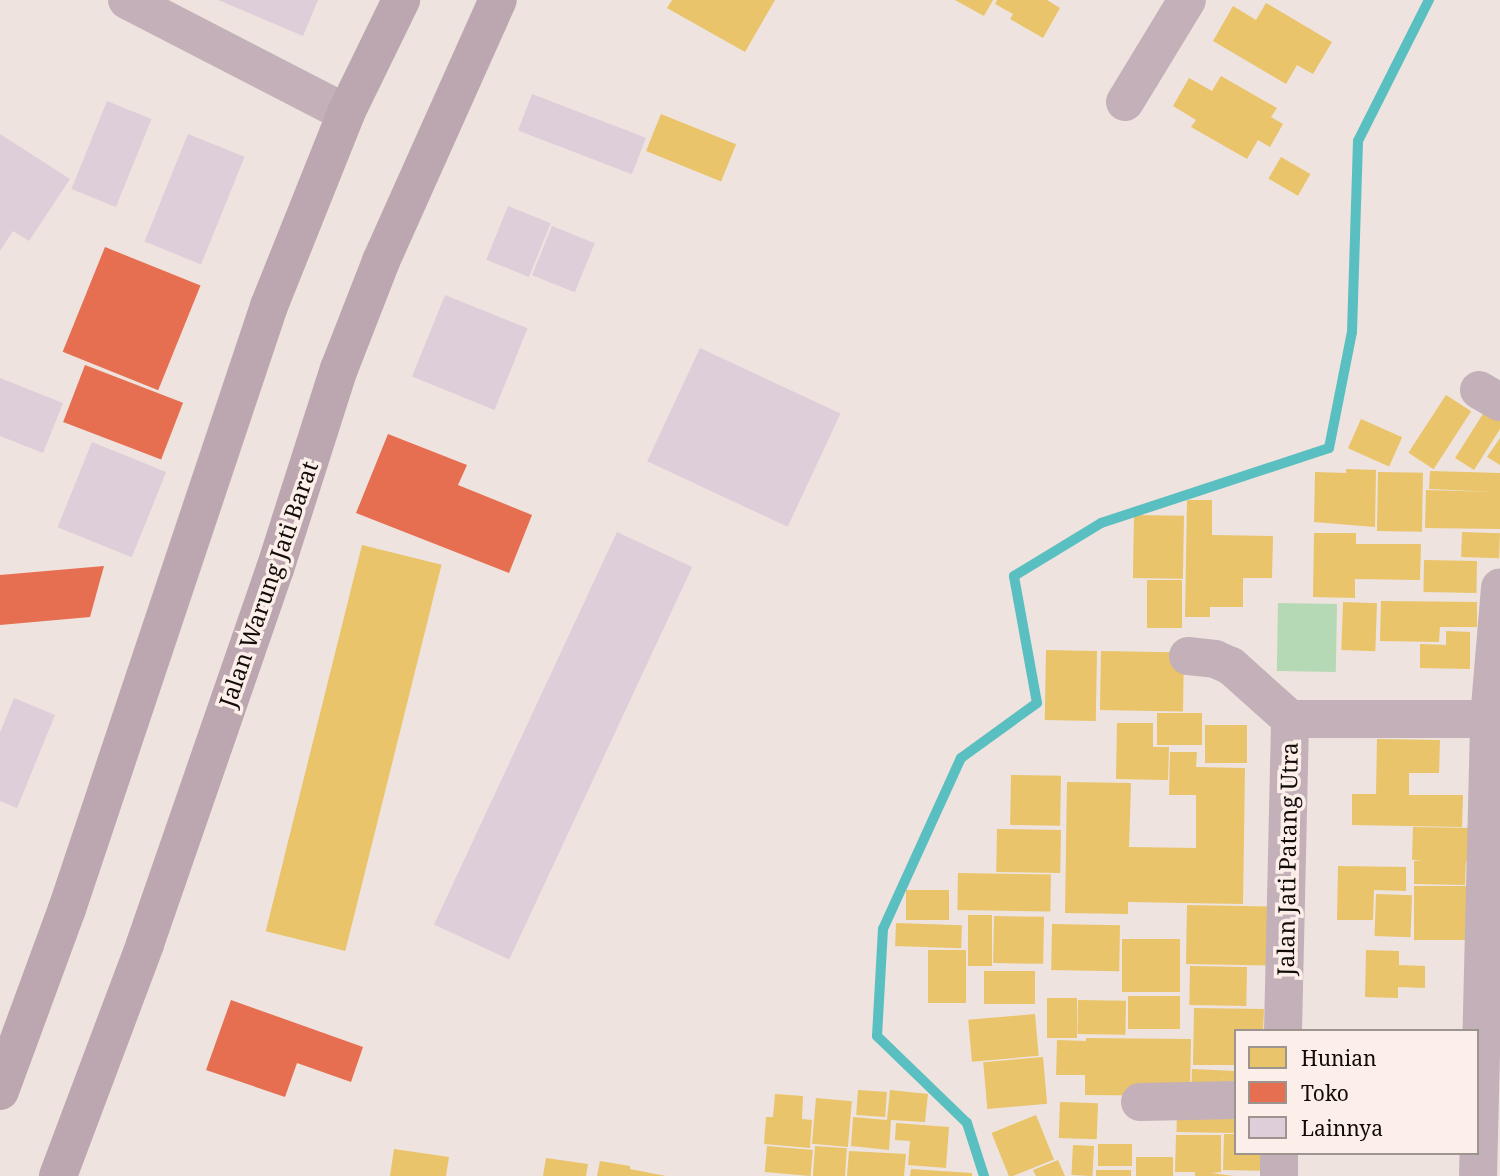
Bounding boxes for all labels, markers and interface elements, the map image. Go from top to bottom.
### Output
street label: Jalan Warung Jati Barat [213,457,323,711]
street label: Jalan Jati Patang Utra [1271,742,1303,976]
legend [1234,1029,1479,1155]
text: Hunian [1301,1044,1377,1072]
text: Toko [1301,1079,1349,1107]
text: Lainnya [1301,1114,1383,1142]

